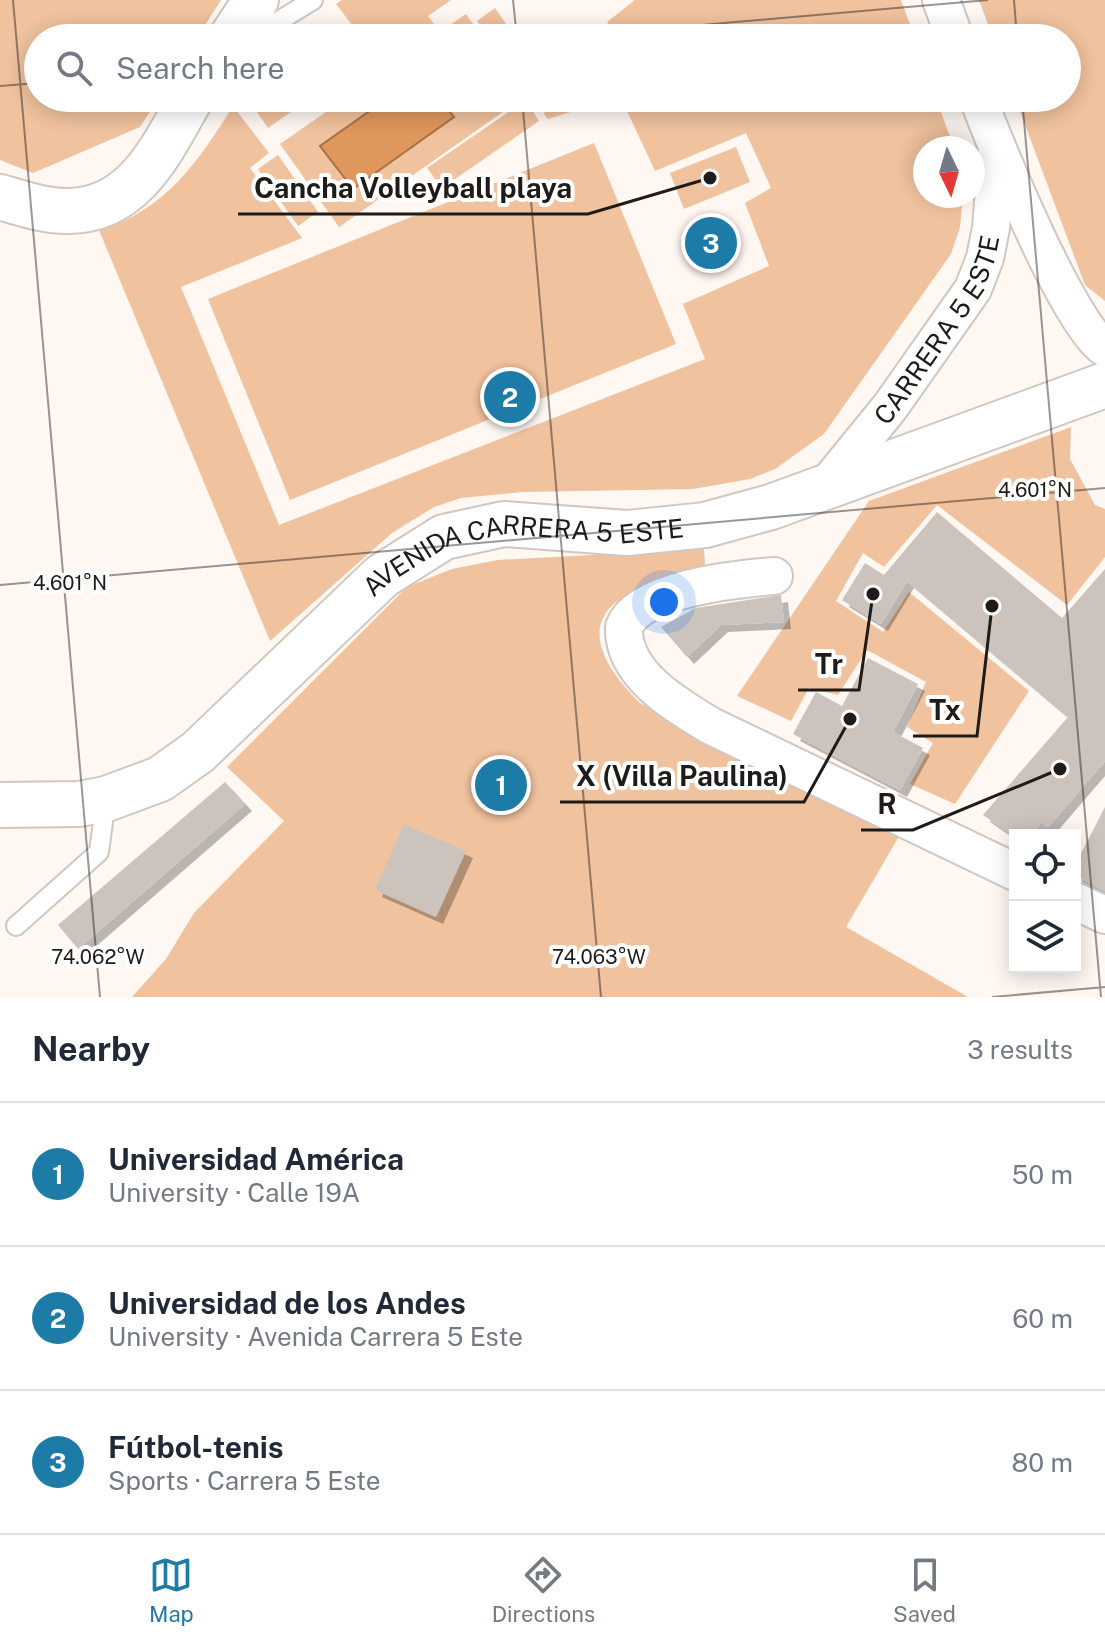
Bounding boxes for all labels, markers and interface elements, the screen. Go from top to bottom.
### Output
search box [24,24,1081,112]
icon: search [52,46,96,90]
text: Search here [116,50,284,86]
north arrow [913,136,985,208]
callout: Cancha Volleyball playa [238,162,588,214]
text: Cancha Volleyball playa [254,171,572,204]
pin: 3 [685,213,737,273]
street label: CARRERA 5 ESTE [867,232,1005,430]
pin: 2 [484,367,536,427]
text: 4.601°N [998,478,1072,502]
street label: AVENIDA CARRERA 5 ESTE [356,508,685,602]
text: 4.601°N [33,571,107,595]
your location [644,582,684,622]
callout: Tr [798,638,859,690]
text: Tr [815,647,843,680]
callout: Tx [913,684,977,736]
text: Tx [929,693,961,726]
callout: X (Villa Paulina) [560,750,804,802]
pin: 1 [475,755,527,815]
text: X (Villa Paulina) [576,759,788,792]
callout: R [861,778,913,830]
text: R [877,787,897,820]
map controls [1009,829,1081,973]
button: locate [1009,829,1081,901]
button: layers [1009,901,1081,973]
text: 74.062°W [51,945,145,969]
text: 74.063°W [552,945,646,969]
text: Nearby [32,1029,150,1069]
text: 3 results [967,1034,1073,1065]
text: Universidad América [108,1141,404,1177]
text: 1 [52,1159,64,1190]
text: 50 m [1012,1159,1073,1190]
text: University · Calle 19A [108,1177,360,1208]
text: Universidad de los Andes [108,1285,466,1321]
text: 2 [50,1303,66,1334]
text: 60 m [1012,1303,1073,1334]
text: University · Avenida Carrera 5 Este [108,1321,523,1352]
text: Fútbol-tenis [108,1429,284,1465]
text: 3 [49,1447,67,1478]
text: 80 m [1012,1447,1073,1478]
text: Sports · Carrera 5 Este [108,1465,381,1496]
tab: Map [149,1553,194,1627]
tab: Directions [492,1553,595,1627]
tab: Saved [893,1553,956,1627]

